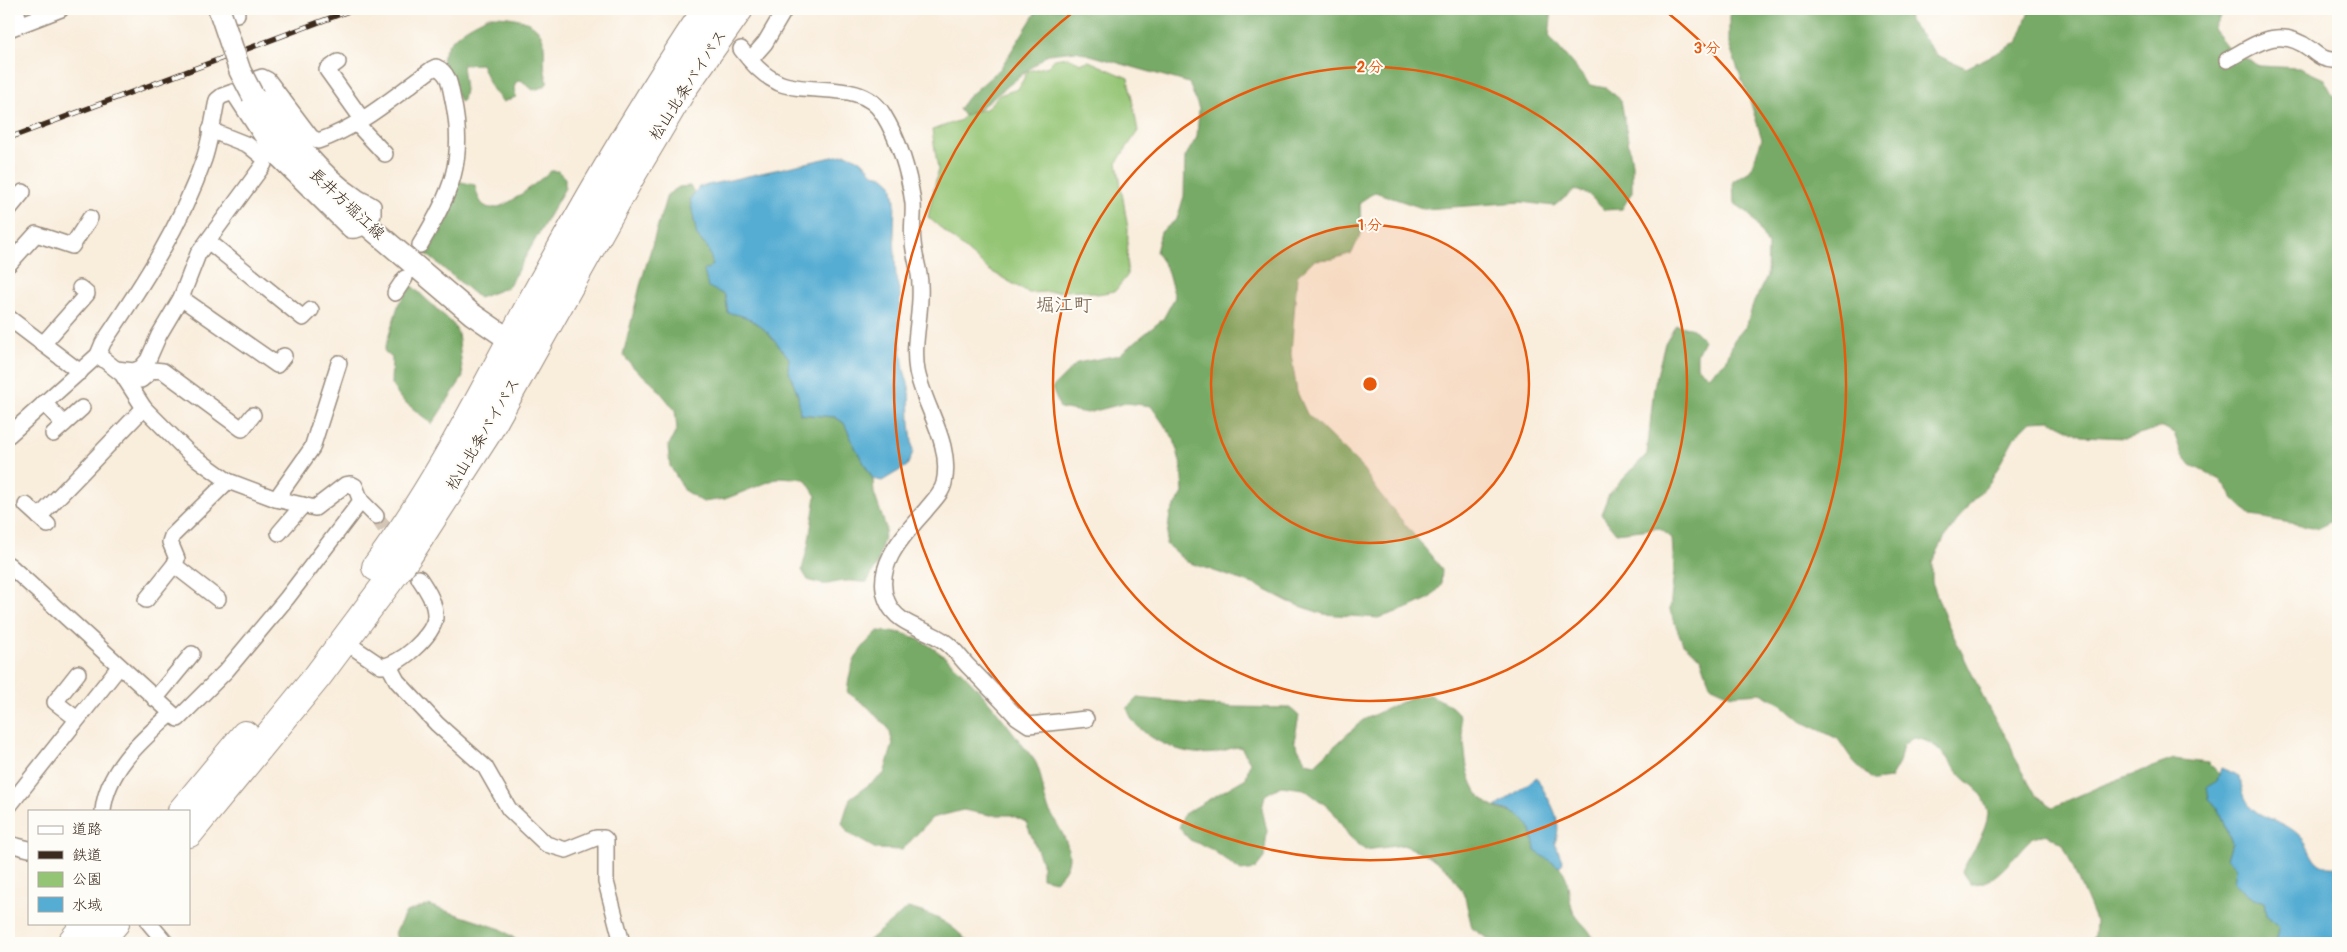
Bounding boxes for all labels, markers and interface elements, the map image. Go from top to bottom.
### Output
street label: 松山北条バイパス [645,26,731,144]
text: 3 分 [1694,39,1720,58]
text: 2 分 [1357,58,1383,77]
street label: 長井方堀江線 [305,164,389,244]
text: 1 分 [1358,216,1382,235]
district label: 堀江町 [1035,293,1093,317]
street label: 松山北条バイパス [442,374,524,494]
centre of rings [1361,375,1379,393]
legend [28,810,190,924]
text: 道路 [72,820,102,839]
text: 鉄道 [72,846,102,865]
text: 公園 [72,870,102,889]
text: 水域 [72,896,102,915]

